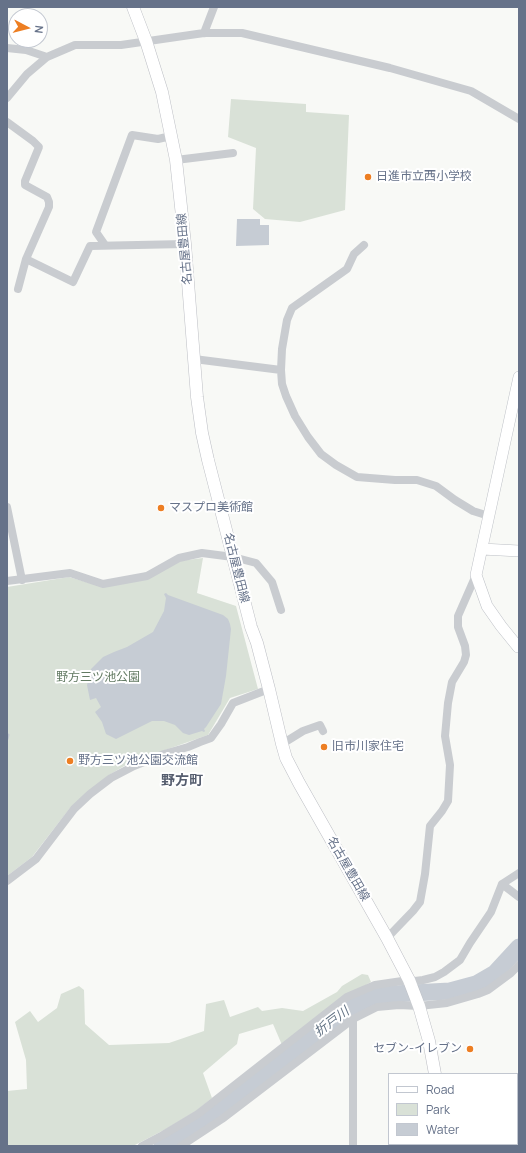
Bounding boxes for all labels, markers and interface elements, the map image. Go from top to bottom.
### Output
north arrow [8,8,48,48]
text: N [31,25,47,34]
place label: 日進市立西小学校 [376,170,472,184]
marker: 日進市立西小学校 [363,172,373,182]
street label: 名古屋豊田線 [175,213,195,285]
place label: マスプロ美術館 [169,501,253,515]
marker: マスプロ美術館 [156,503,166,513]
street label: 名古屋豊田線 [220,531,252,605]
park label: 野方三ツ池公園 [56,671,140,685]
place label: 旧市川家住宅 [332,740,404,754]
marker: 旧市川家住宅 [319,742,329,752]
place label: 野方三ツ池公園交流館 [78,754,198,768]
marker: 野方三ツ池公園交流館 [65,756,75,766]
district label: 野方町 [161,773,203,789]
street label: 名古屋豊田線 [324,834,372,904]
water label: 折戸川 [312,1004,352,1040]
place label: セブン-イレブン [373,1042,462,1056]
marker: セブン-イレブン [465,1044,475,1054]
legend [388,1073,518,1145]
text: Road [426,1081,454,1098]
text: Park [426,1101,450,1118]
text: Water [426,1121,459,1138]

